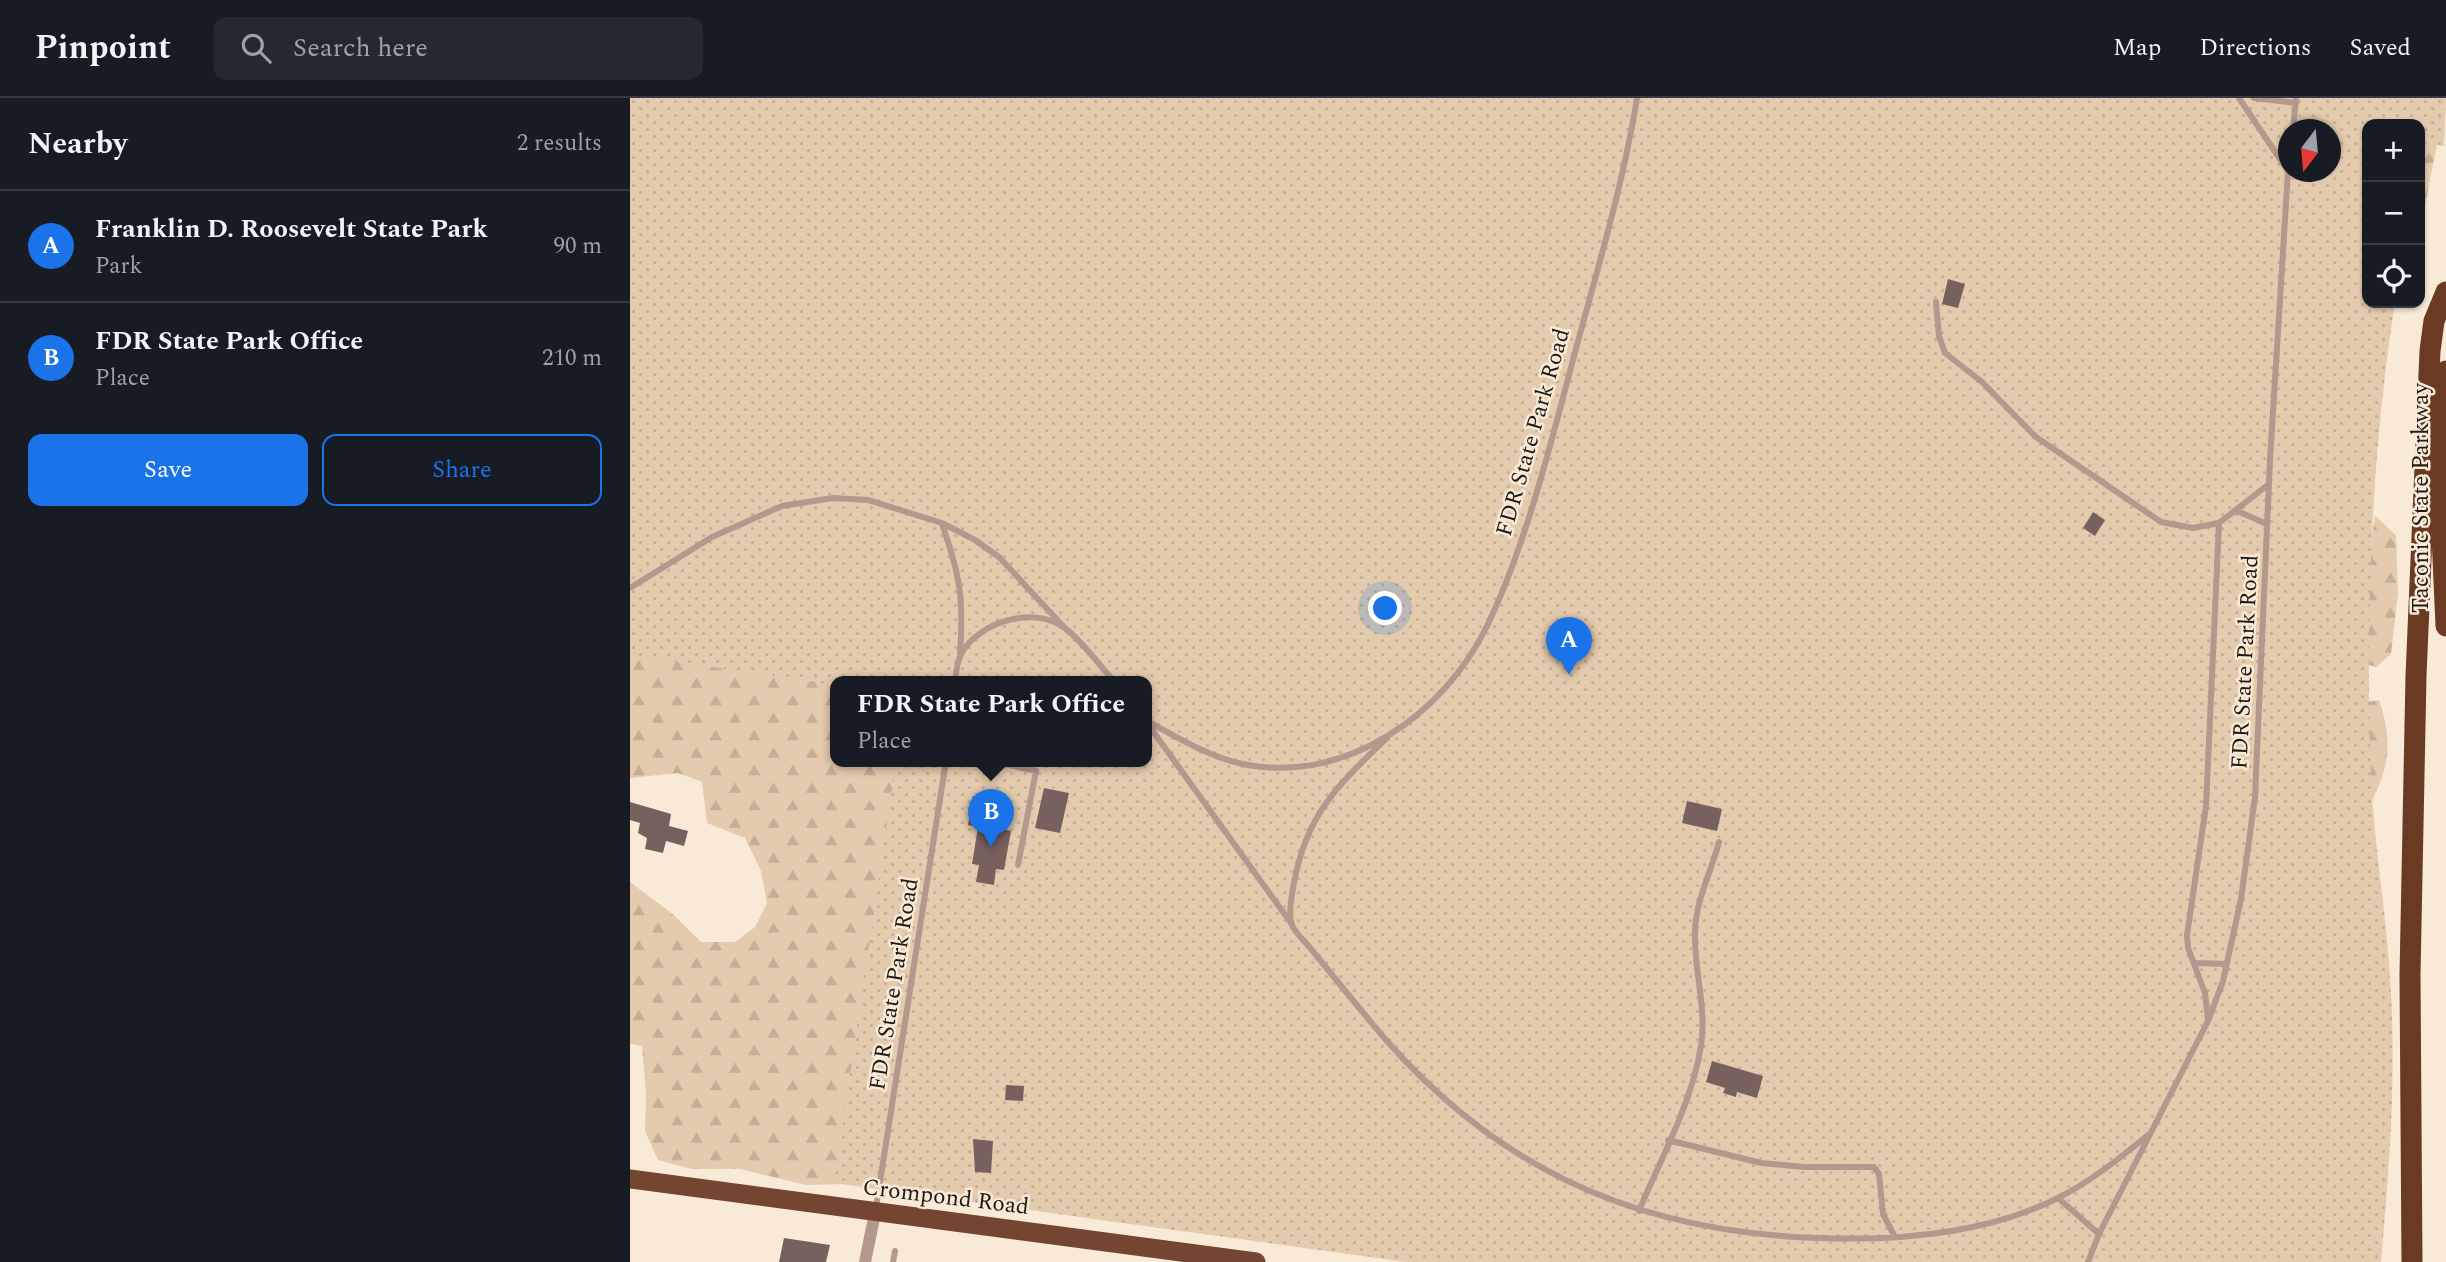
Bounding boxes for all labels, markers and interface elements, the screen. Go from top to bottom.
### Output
search box [213,17,703,80]
text: Pinpoint [35,23,171,73]
text: Search here [293,28,428,68]
icon: search [237,29,275,67]
text: Map [2113,30,2161,66]
text: Directions [2199,30,2311,66]
text: Saved [2349,30,2411,66]
north arrow [2278,119,2341,182]
map controls [2362,119,2425,308]
button: + [2362,119,2425,182]
text: Nearby [28,121,127,167]
text: 2 results [517,126,602,161]
button: − [2362,182,2425,245]
text: Franklin D. Roosevelt State Park [95,209,488,249]
text: A [42,229,60,264]
text: 90 m [553,229,602,264]
button: locate [2362,245,2425,308]
text: Park [95,249,142,284]
text: FDR State Park Office [95,321,363,361]
street label: FDR State Park Road [1487,324,1580,540]
text: B [43,341,59,376]
text: 210 m [542,341,602,376]
text: Place [95,361,150,396]
street label: Taconic State Parkway [2404,382,2439,613]
button: Save [28,434,308,506]
button: Share [322,434,602,506]
street label: FDR State Park Road [2222,554,2269,770]
your location [1368,591,1402,625]
pin: A [1546,617,1592,675]
popup [830,676,1152,767]
text: FDR State Park Office [857,684,1125,724]
text: Place [857,724,912,759]
pin: B [968,789,1014,847]
street label: FDR State Park Road [860,875,929,1093]
street label: Crompond Road [861,1170,1031,1225]

